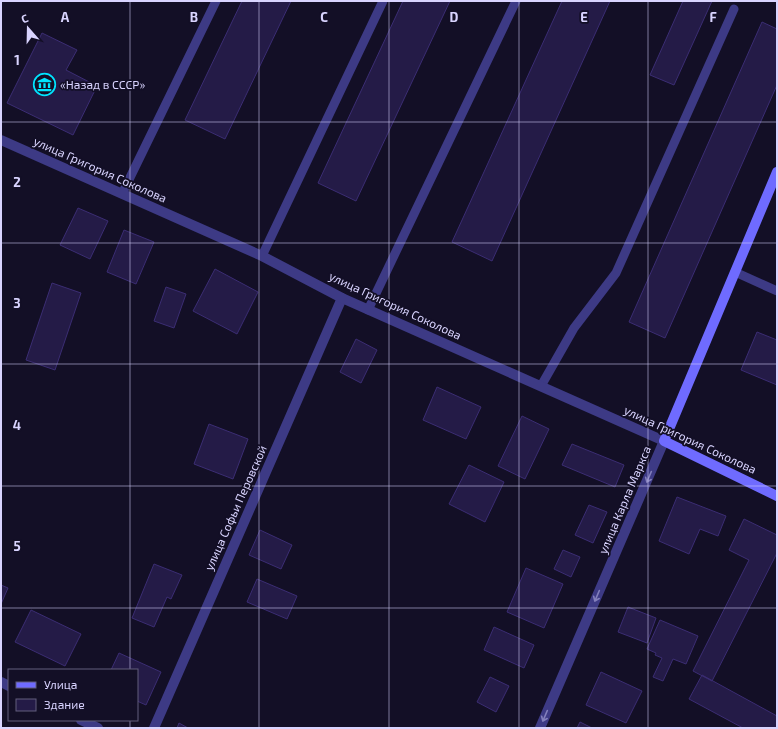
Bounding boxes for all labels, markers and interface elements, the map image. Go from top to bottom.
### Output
north arrow [8,8,48,48]
text: A [61,9,70,25]
text: B [190,9,198,25]
text: C [320,9,328,25]
text: D [450,9,459,25]
text: E [580,9,588,25]
text: F [709,9,717,25]
text: С [19,11,30,25]
text: 1 [14,52,20,68]
museum icon: «Назад в СССР» [32,72,58,98]
place label: «Назад в СССР» [60,77,145,91]
street label: улица Григория Соколова [31,133,169,206]
text: 2 [13,174,21,190]
street label: улица Григория Соколова [327,268,464,343]
text: 3 [13,295,21,311]
street label: улица Григория Соколова [622,402,759,477]
text: 4 [13,417,21,433]
street label: улица Софьи Перовской [201,443,270,573]
street label: улица Карла Маркса [595,443,654,556]
one-way arrow [645,471,652,483]
text: 5 [13,538,21,554]
one-way arrow [593,590,600,602]
legend [8,669,138,721]
text: Улица [44,677,77,691]
text: Здание [44,697,85,711]
one-way arrow [541,709,549,721]

